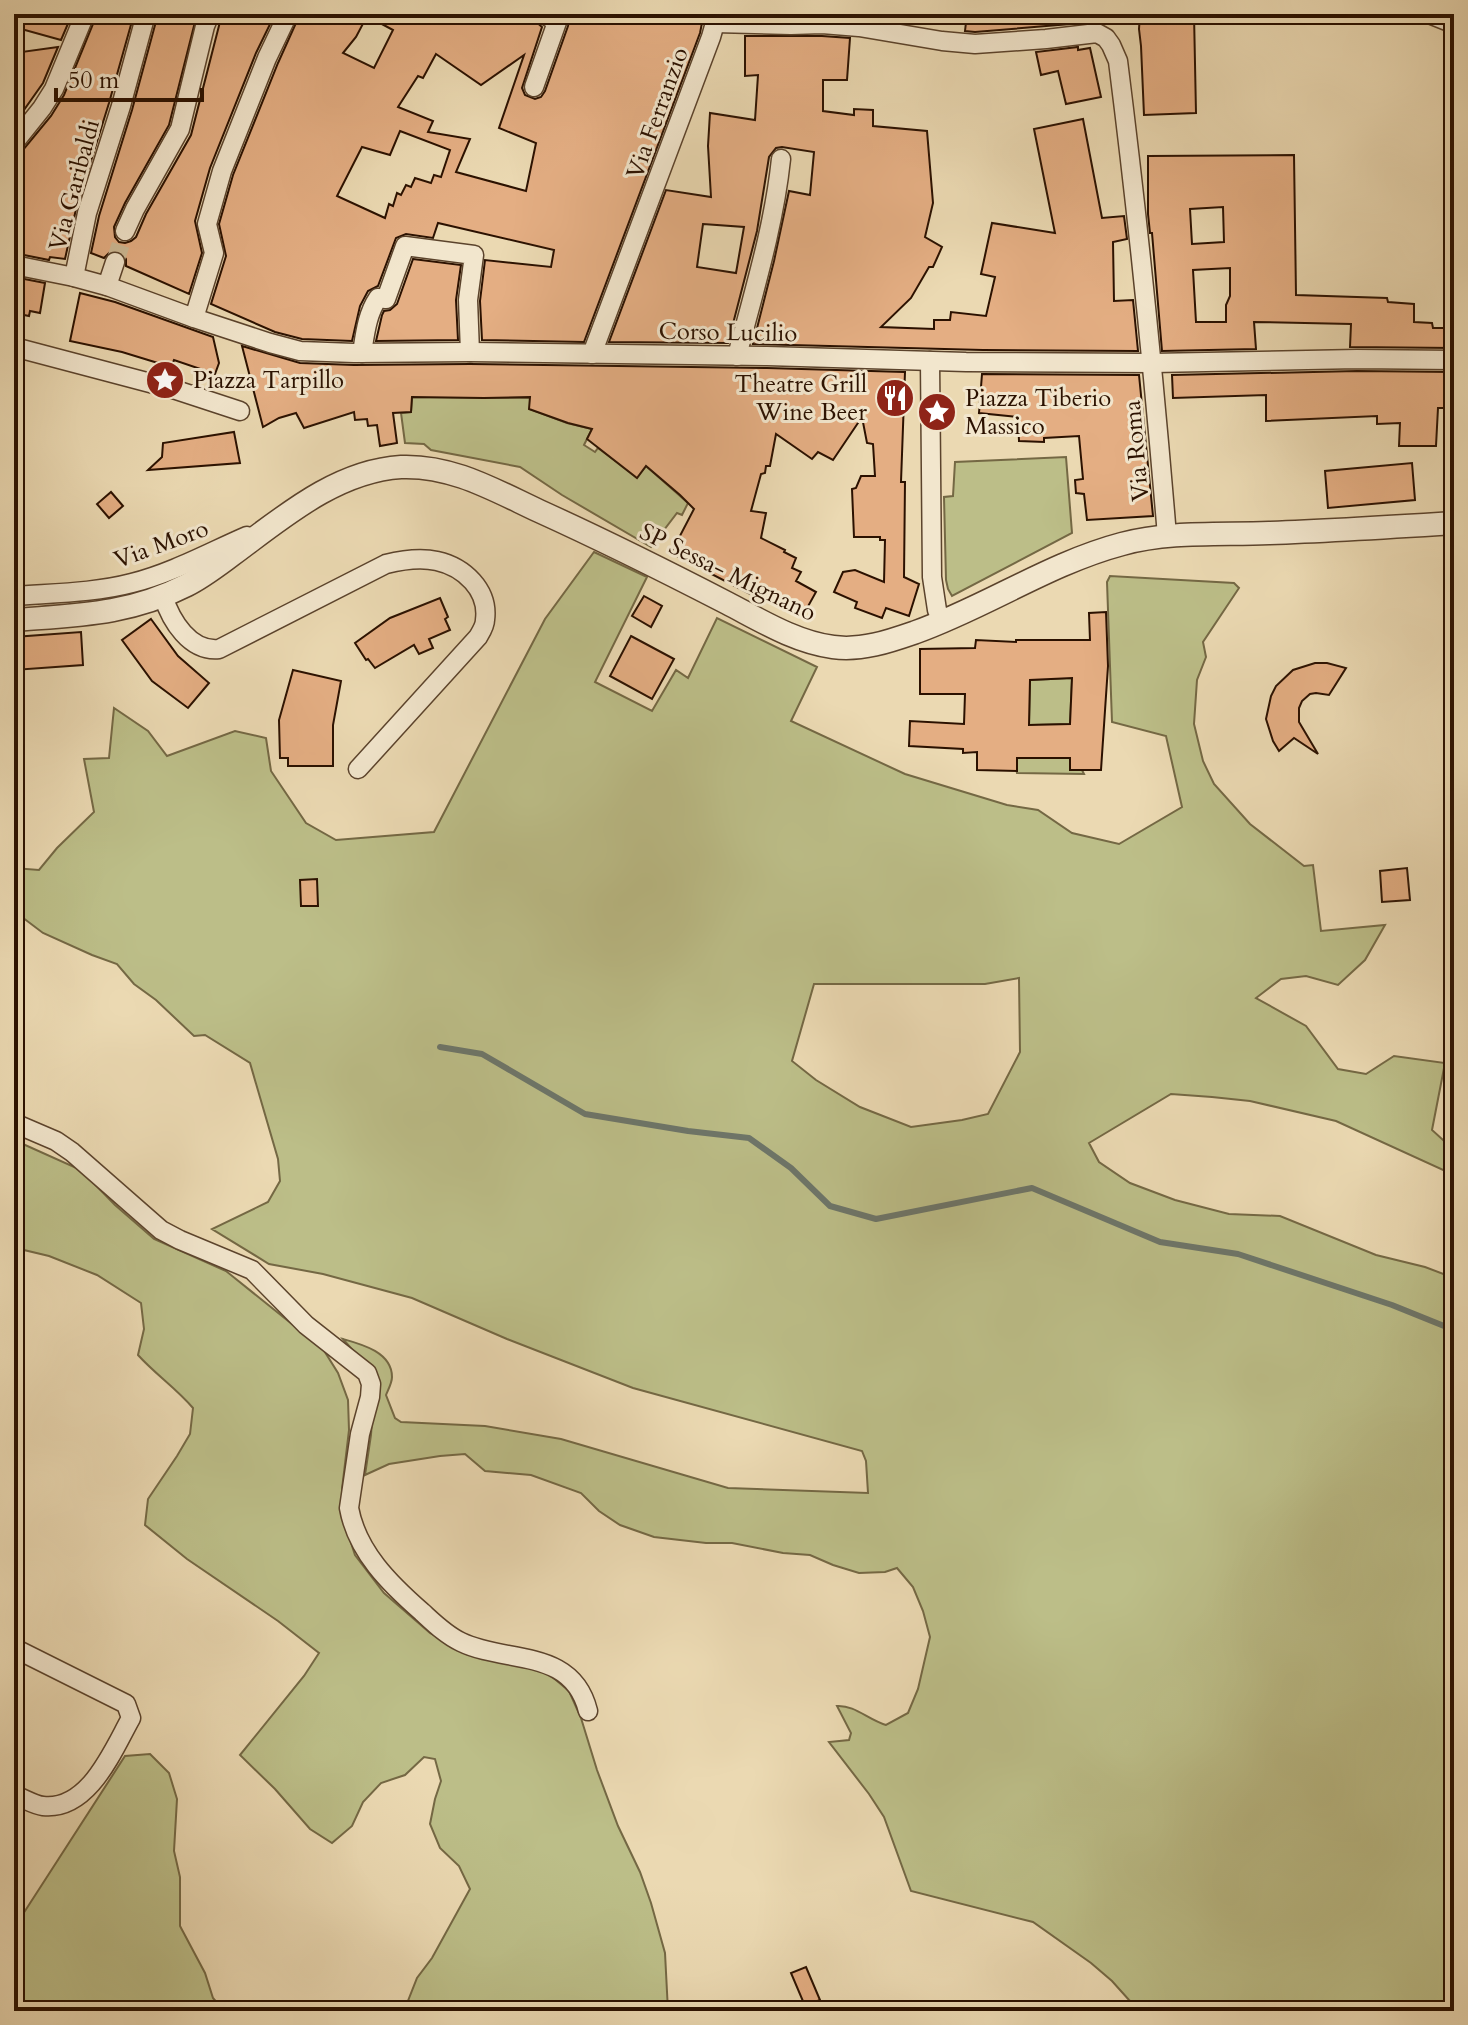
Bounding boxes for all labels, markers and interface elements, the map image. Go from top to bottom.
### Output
street label: Via Ferranzio [618,43,697,184]
scale bar [56,52,202,102]
text: 50 m [68,64,120,97]
street label: Via Garibaldi [41,115,108,255]
street label: Corso Lucilio [658,315,798,350]
place icon: Piazza Tarpillo [144,359,186,401]
place label: Piazza Tarpillo [193,364,344,397]
place label: Theatre Grill Wine Beer [735,368,867,429]
restaurant icon: Theatre Grill Wine Beer [874,377,916,419]
place label: Piazza Tiberio Massico [965,382,1111,443]
place icon: Piazza Tiberio Massico [916,391,958,433]
street label: Via Roma [1116,398,1157,503]
street label: Via Moro [109,512,213,577]
street label: SP Sessa- Mignano [634,515,822,630]

